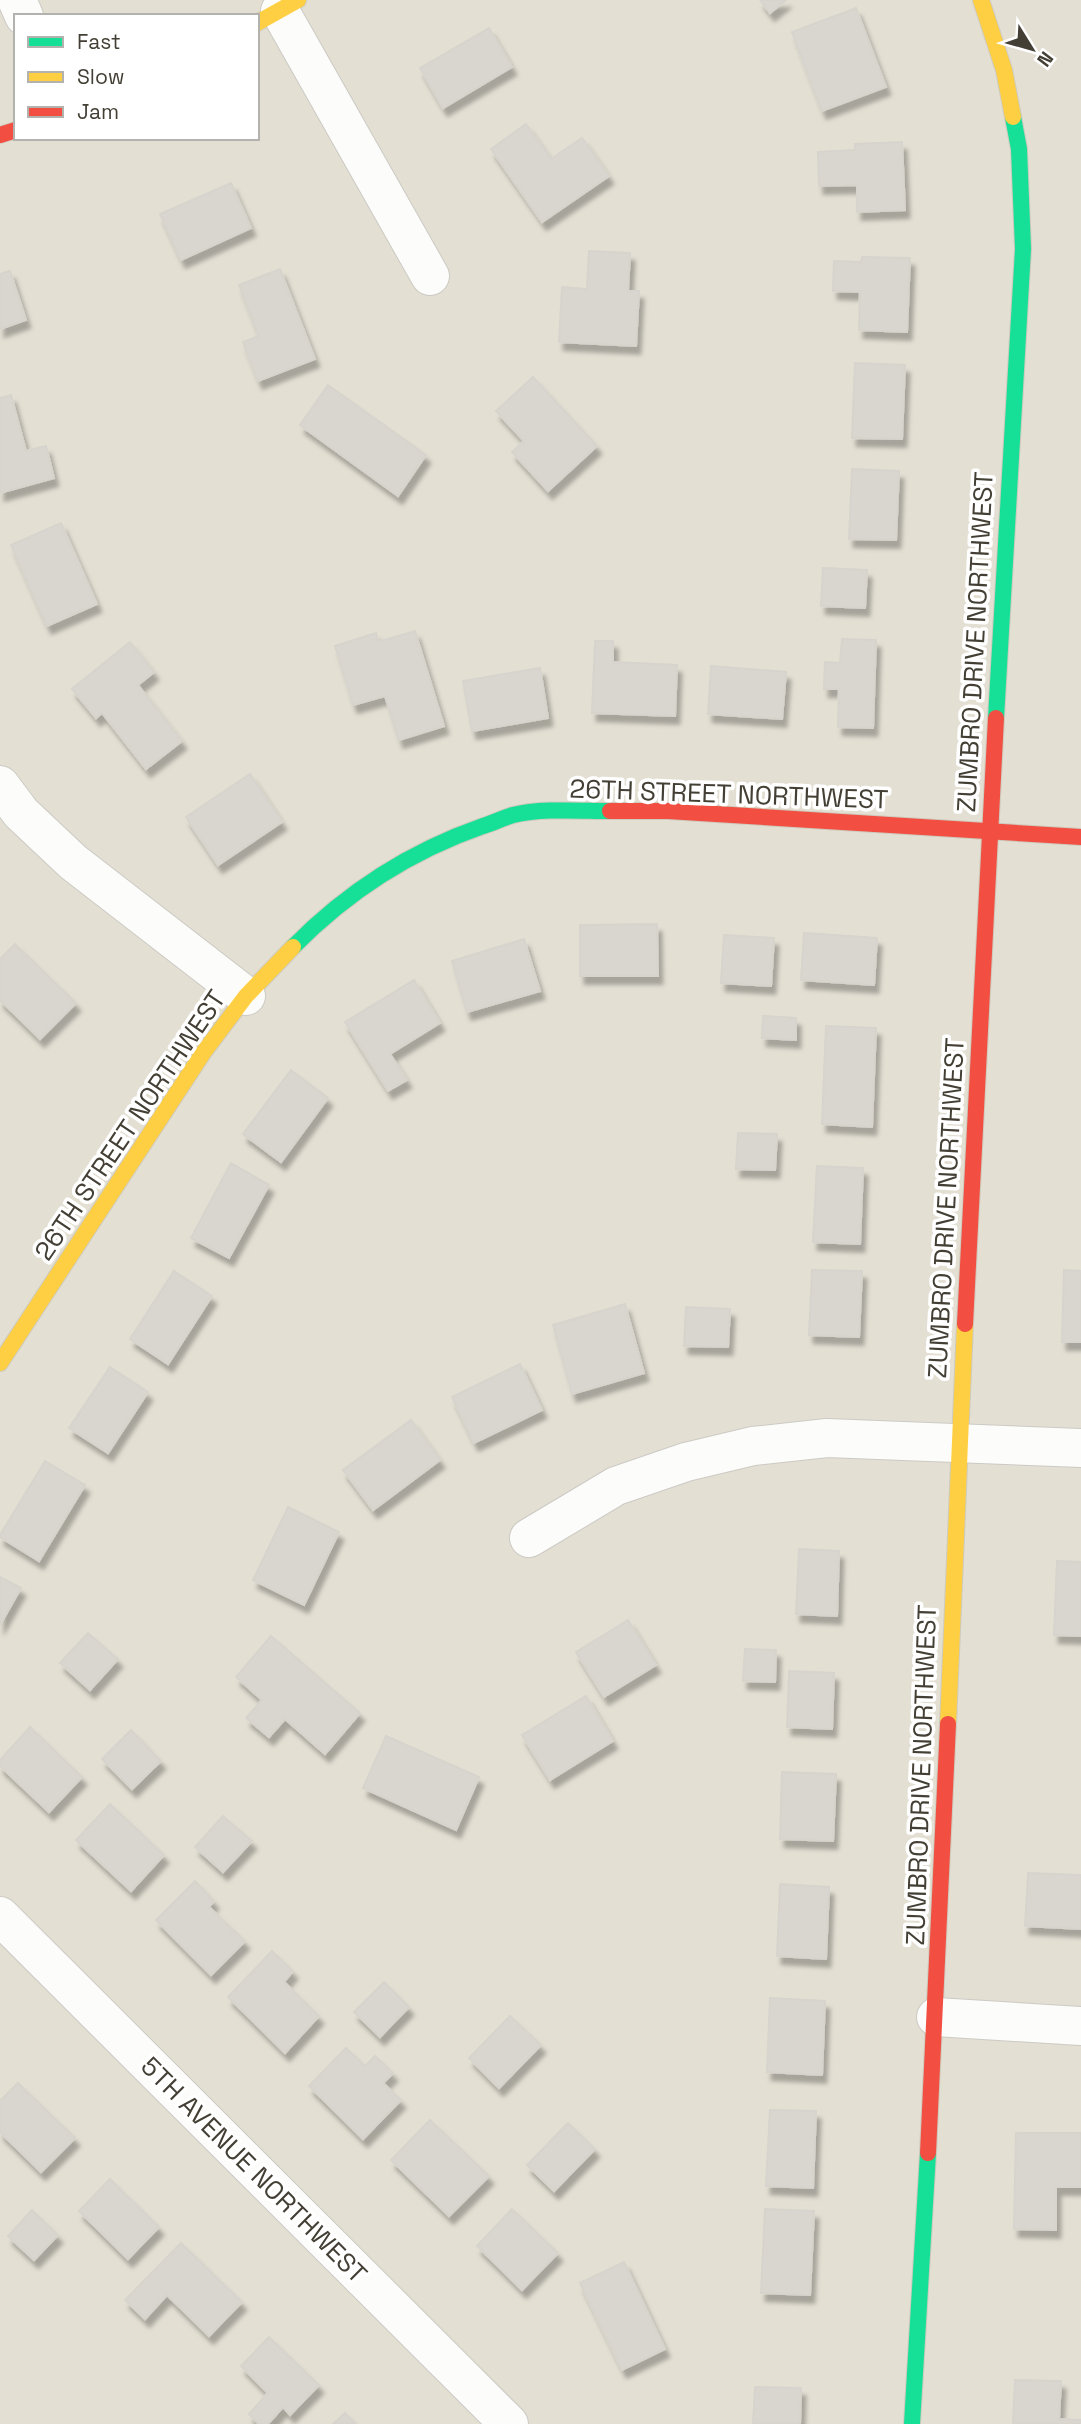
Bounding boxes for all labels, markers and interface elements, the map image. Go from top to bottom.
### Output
legend [14,14,259,140]
north arrow [997,14,1067,84]
text: Fast [77,28,121,55]
text: N [1031,46,1059,72]
text: Slow [77,63,125,90]
text: Jam [77,98,119,125]
street label: ZUMBRO DRIVE NORTHWEST [949,471,1001,813]
street label: 26TH STREET NORTHWEST [569,771,889,817]
street label: 26TH STREET NORTHWEST [27,983,233,1267]
street label: ZUMBRO DRIVE NORTHWEST [920,1037,972,1379]
street label: ZUMBRO DRIVE NORTHWEST [898,1604,944,1946]
street label: 5TH AVENUE NORTHWEST [133,2049,375,2291]

